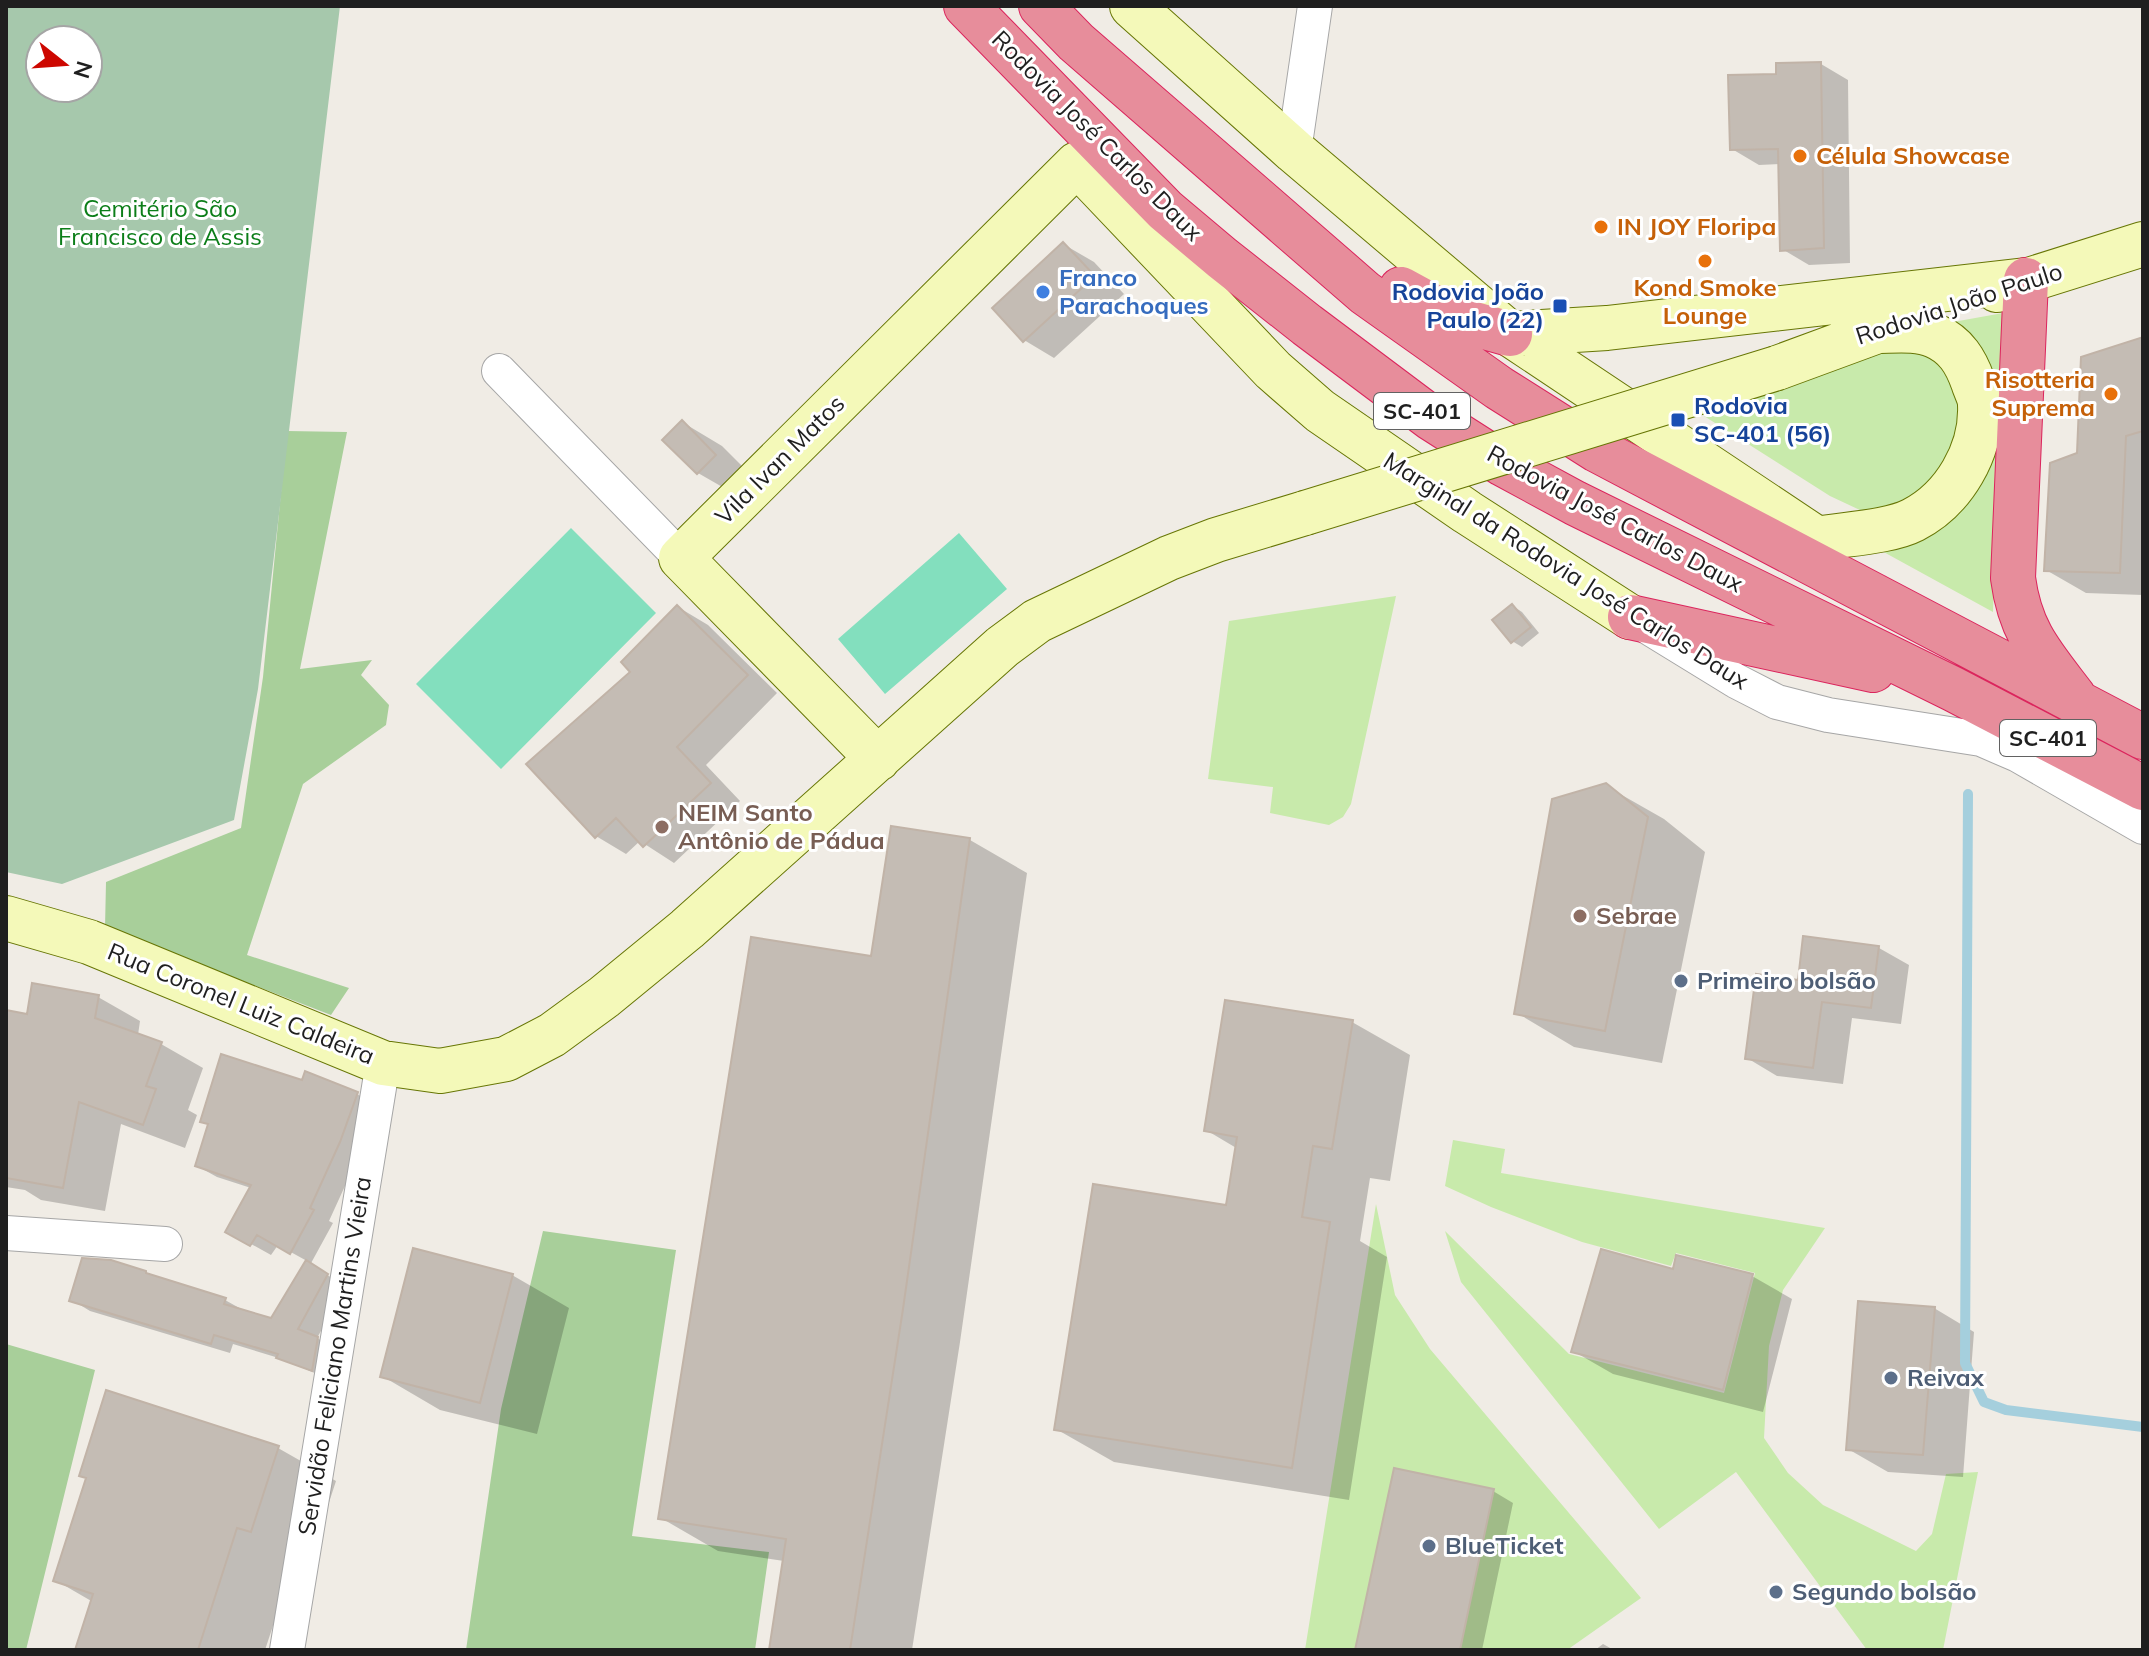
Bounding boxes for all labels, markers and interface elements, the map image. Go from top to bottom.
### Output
north arrow [24,24,104,104]
street label: Rodovia José Carlos Daux [986,24,1209,247]
text: N [67,58,99,82]
place label: Célula Showcase [1816,140,2010,170]
marker: Célula Showcase [1791,147,1809,165]
park label: Cemitério São Francisco de Assis [58,193,262,251]
place label: IN JOY Floripa [1617,211,1776,241]
marker: IN JOY Floripa [1592,218,1610,236]
marker: Kond Smoke Lounge [1696,252,1714,270]
street label: Rodovia João Paulo [1851,255,2066,351]
place label: Franco Parachoques [1059,262,1209,320]
place label: Kond Smoke Lounge [1633,272,1777,330]
place label: Rodovia João Paulo (22) [1392,276,1544,334]
marker: Franco Parachoques [1034,283,1052,301]
marker: Rodovia João Paulo (22) [1551,297,1569,315]
place label: Risotteria Suprema [1985,364,2095,422]
marker: Risotteria Suprema [2102,385,2120,403]
street label: Vila Ivan Matos [708,388,850,530]
place label: Rodovia SC-401 (56) [1694,390,1831,448]
road number: SC-401 [1374,393,1470,429]
marker: Rodovia SC-401 (56) [1669,411,1687,429]
street label: Rodovia José Carlos Daux [1482,438,1749,598]
street label: Marginal da Rodovia José Carlos Daux [1378,445,1755,696]
road number: SC-401 [2000,720,2096,756]
place label: NEIM Santo Antônio de Pádua [678,797,885,855]
marker: NEIM Santo Antônio de Pádua [653,818,671,836]
place label: Sebrae [1596,900,1677,930]
marker: Sebrae [1571,907,1589,925]
street label: Rua Coronel Luiz Caldeira [104,936,379,1070]
place label: Primeiro bolsão [1697,965,1876,995]
marker: Primeiro bolsão [1672,972,1690,990]
street label: Servidão Feliciano Martins Vieira [291,1174,377,1538]
place label: Reivax [1907,1362,1985,1392]
marker: Reivax [1882,1369,1900,1387]
place label: BlueTicket [1445,1530,1564,1560]
marker: BlueTicket [1420,1537,1438,1555]
place label: Segundo bolsão [1792,1576,1976,1606]
marker: Segundo bolsão [1767,1583,1785,1601]

